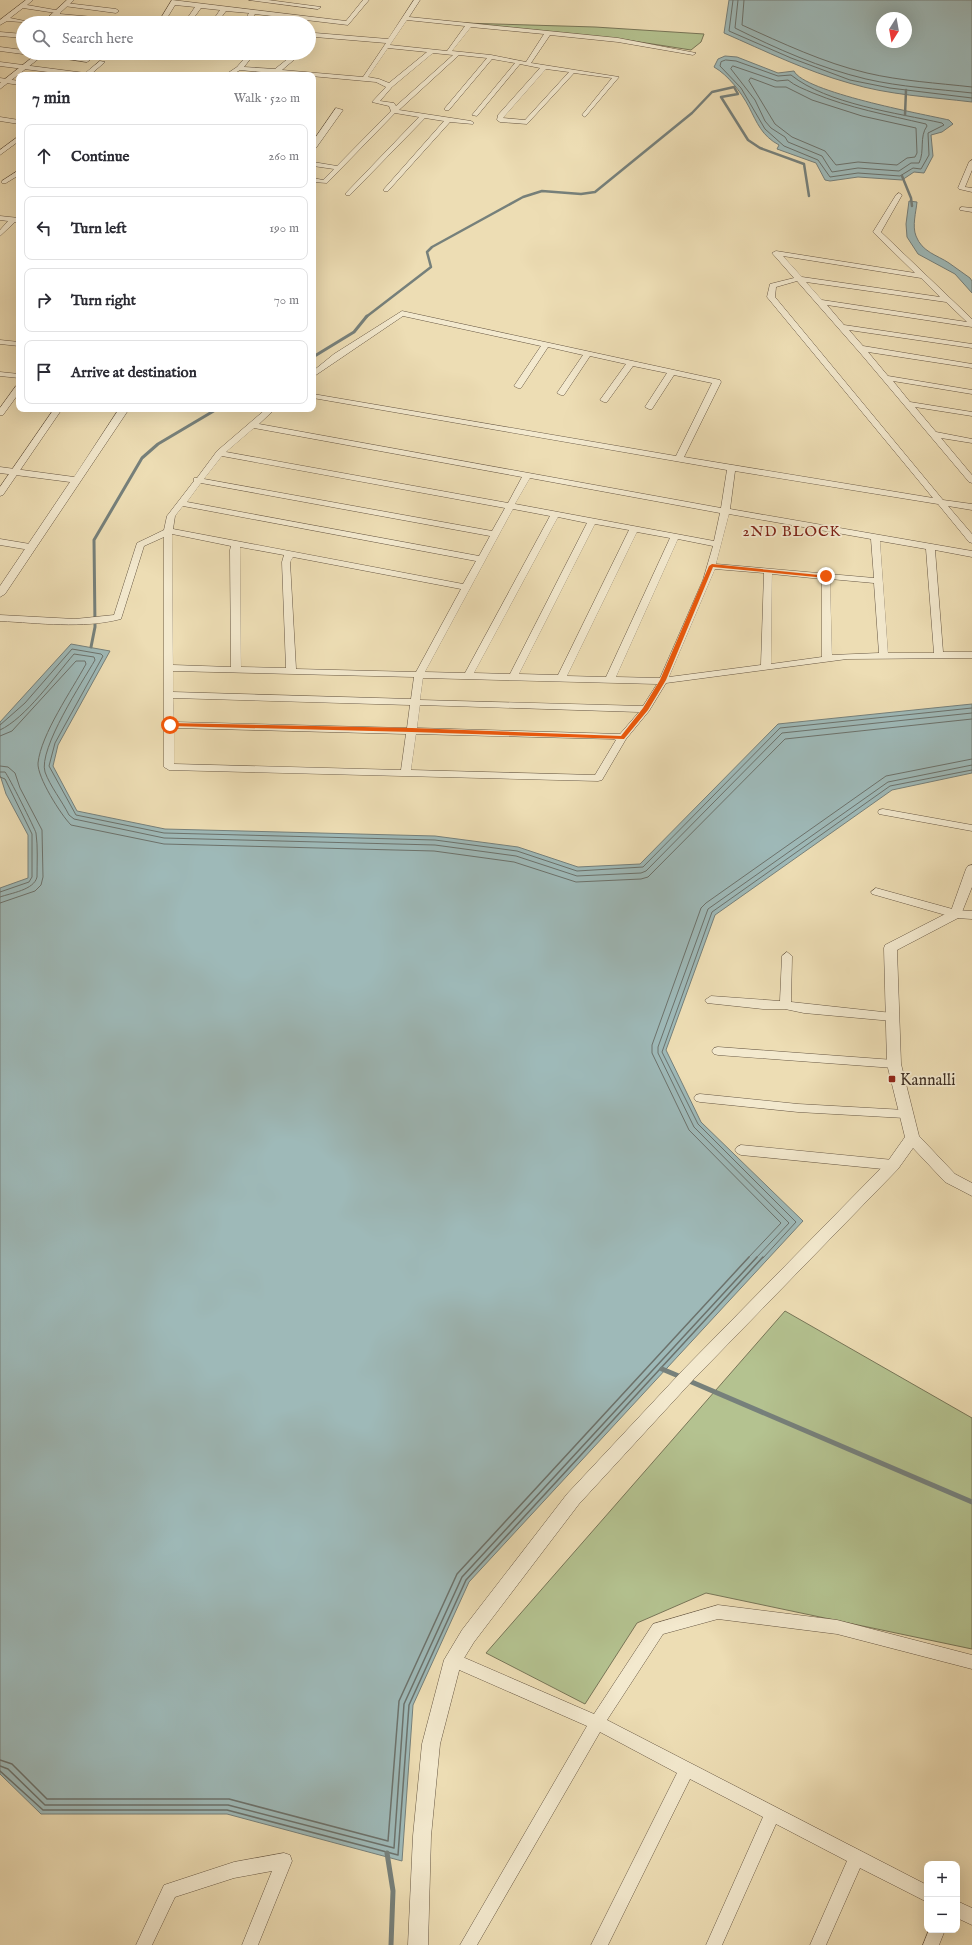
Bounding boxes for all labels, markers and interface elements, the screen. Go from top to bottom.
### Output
north arrow [876,12,912,48]
search box [16,16,316,60]
icon: search [30,27,52,49]
text: Search here [62,29,133,48]
text: 7 min [32,88,70,109]
text: Walk · 520 m [234,90,300,107]
icon: ahead [33,145,55,167]
text: Continue [71,147,129,166]
text: 260 m [268,148,299,165]
icon: left [33,217,55,239]
text: Turn left [71,219,127,238]
text: 190 m [269,220,299,237]
icon: right [33,289,55,311]
text: Turn right [71,291,136,310]
text: 70 m [274,292,299,309]
icon: arrive [33,361,55,383]
text: Arrive at destination [71,363,197,382]
district label: 2ND BLOCK [743,522,841,541]
route end [817,567,835,585]
route start [161,716,179,734]
place label: Kannalli [900,1071,956,1091]
marker: Kannalli [887,1074,897,1084]
map controls [924,1861,960,1933]
button: + [924,1861,960,1897]
button: − [924,1897,960,1933]

